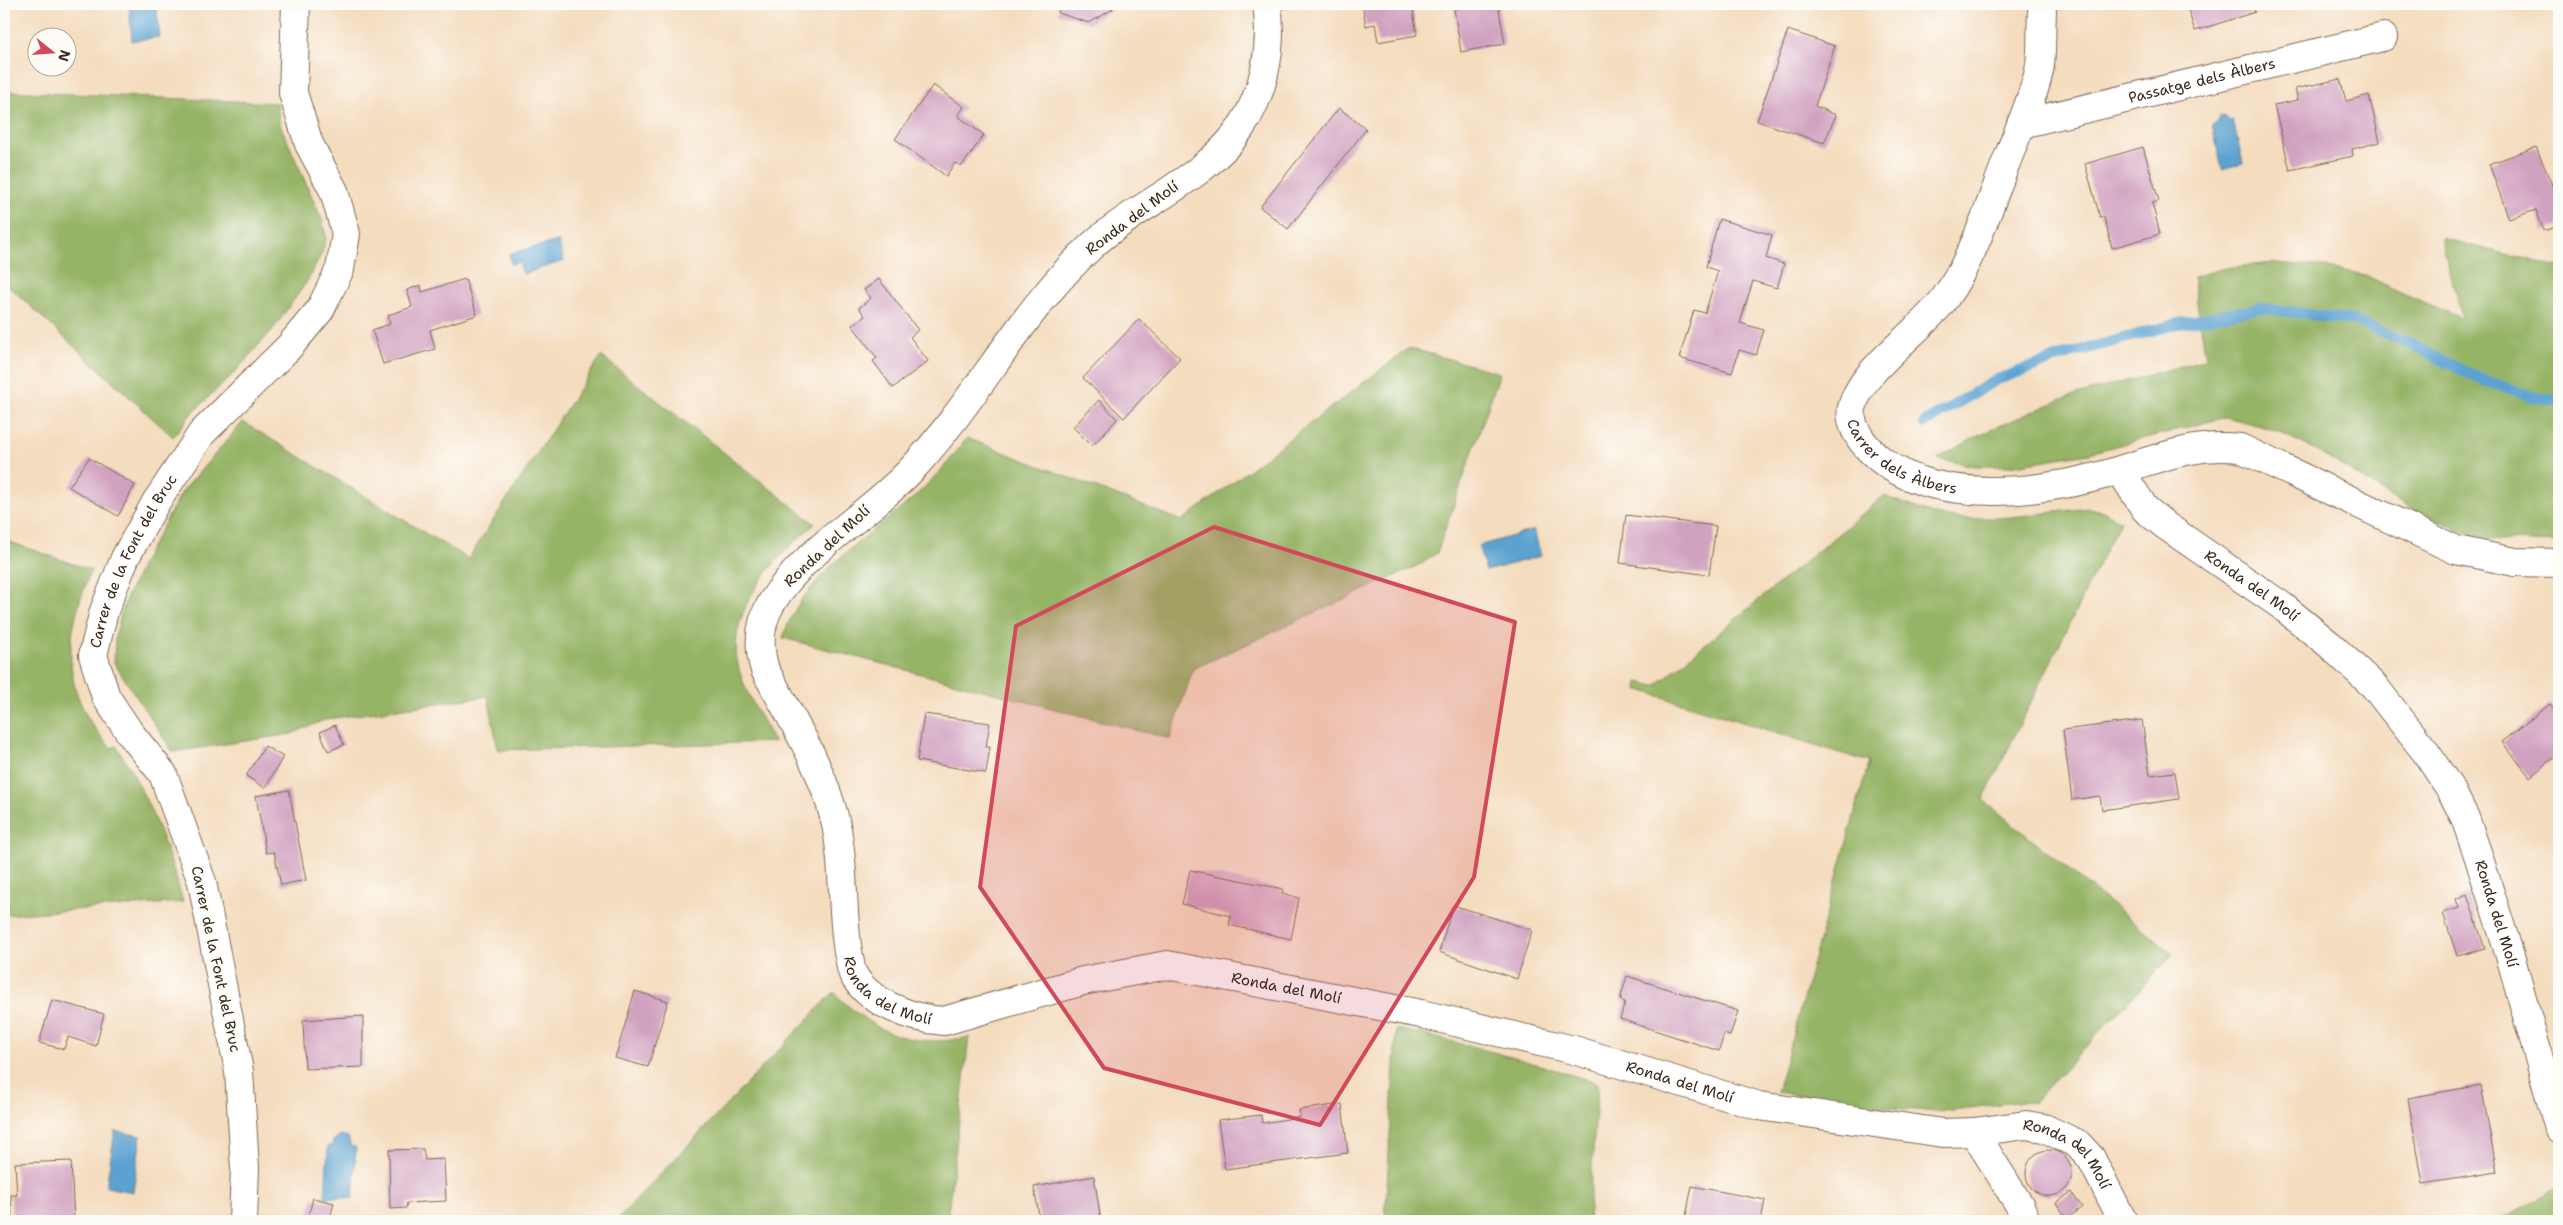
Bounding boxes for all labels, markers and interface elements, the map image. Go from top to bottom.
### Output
north arrow [28,28,78,78]
text: N [54,48,75,64]
street label: Passatge dels Àlbers [2126,53,2278,108]
street label: Ronda del Molí [1081,176,1183,260]
street label: Carrer dels Àlbers [1842,417,1958,499]
street label: Carrer de la Font del Bruc [85,471,182,650]
street label: Ronda del Molí [779,500,875,591]
street label: Ronda del Molí [2200,545,2304,626]
street label: Ronda del Molí [2470,857,2523,970]
street label: Carrer de la Font del Bruc [186,864,246,1054]
street label: Ronda del Molí [839,955,934,1030]
street label: Ronda del Molí [1230,968,1344,1009]
street label: Ronda del Molí [1624,1056,1737,1108]
street label: Ronda del Molí [2021,1115,2116,1193]

